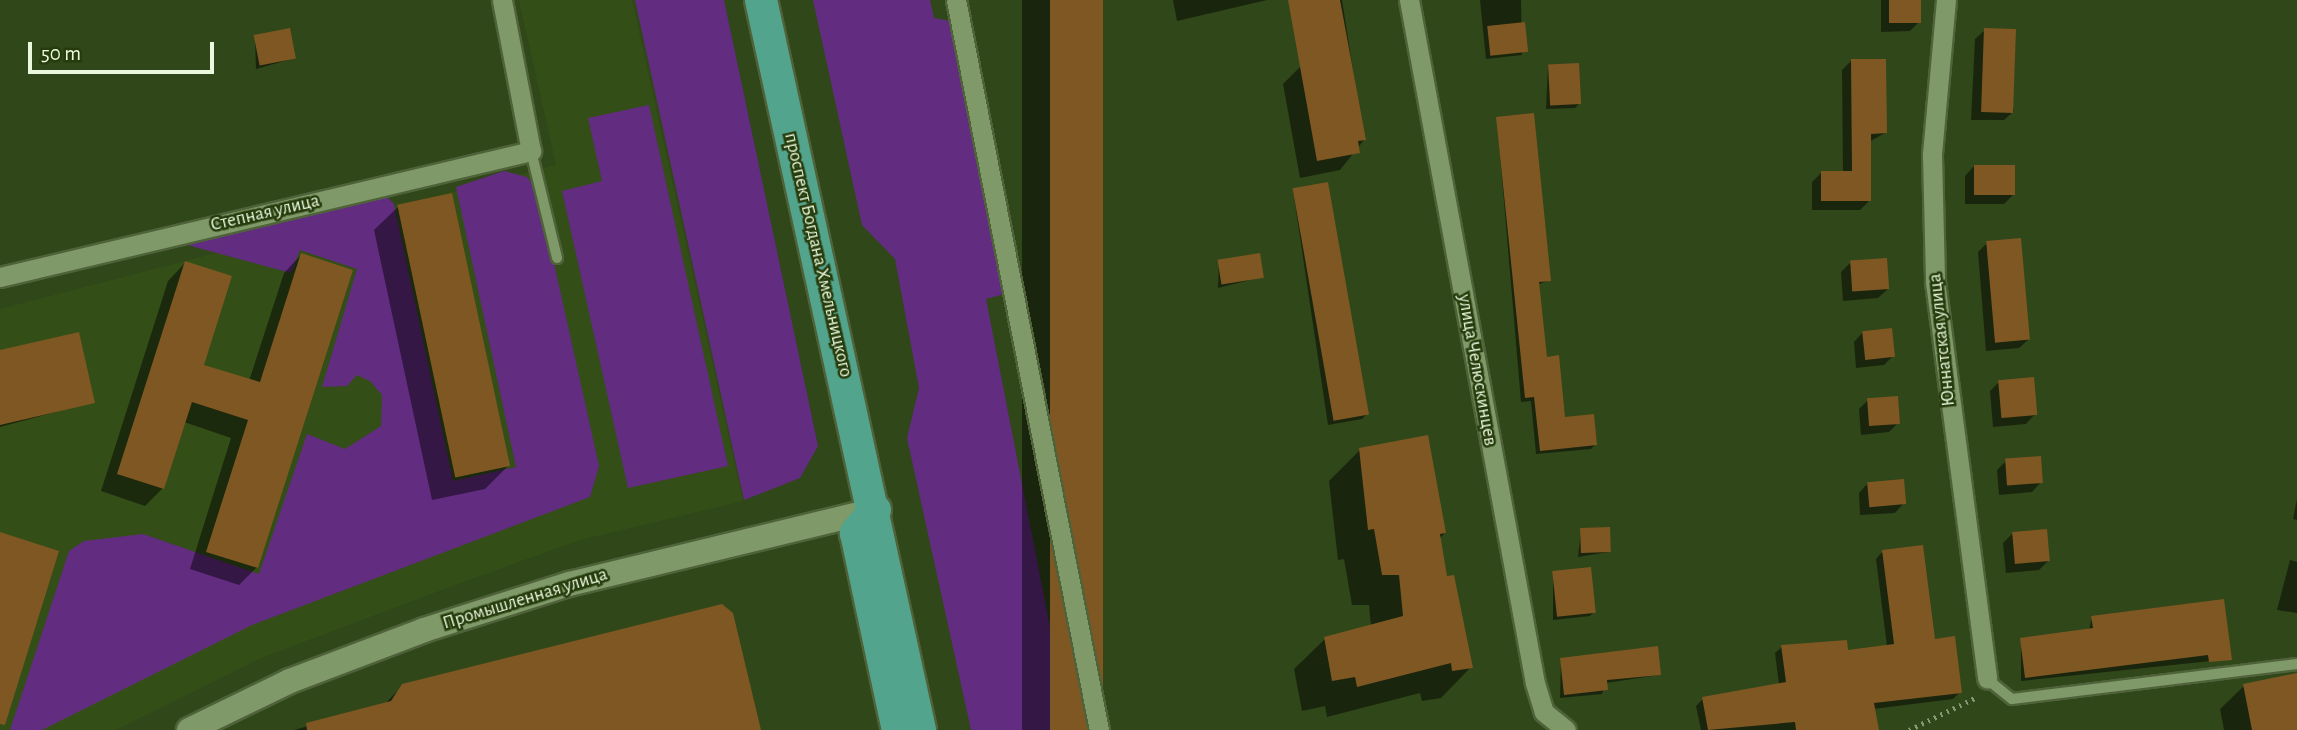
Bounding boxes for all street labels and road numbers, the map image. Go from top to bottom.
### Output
street label: проспект Богдана Хмельницкого [779,131,857,379]
street label: Степная улица [208,189,322,237]
street label: Юннатская улица [1924,272,1960,408]
street label: улица Челюскинцев [1452,293,1502,447]
street label: Промышленная улица [440,563,610,635]

